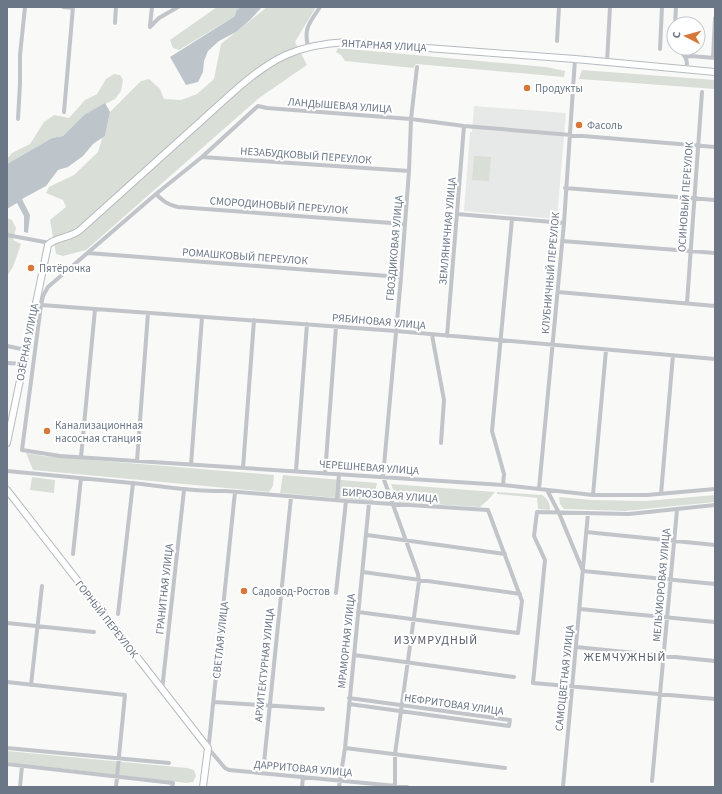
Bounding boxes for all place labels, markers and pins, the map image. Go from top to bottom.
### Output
place label: Продукты [535,81,583,96]
marker: Продукты [522,83,532,93]
place label: Фасоль [587,118,622,133]
marker: Фасоль [574,120,584,130]
place label: Пятёрочка [39,261,91,276]
marker: Пятёрочка [26,263,36,273]
place label: Канализационная насосная станция [55,418,143,446]
marker: Канализационная насосная станция [42,426,52,436]
place label: Садовод-Ростов [252,584,330,599]
marker: Садовод-Ростов [239,586,249,596]

